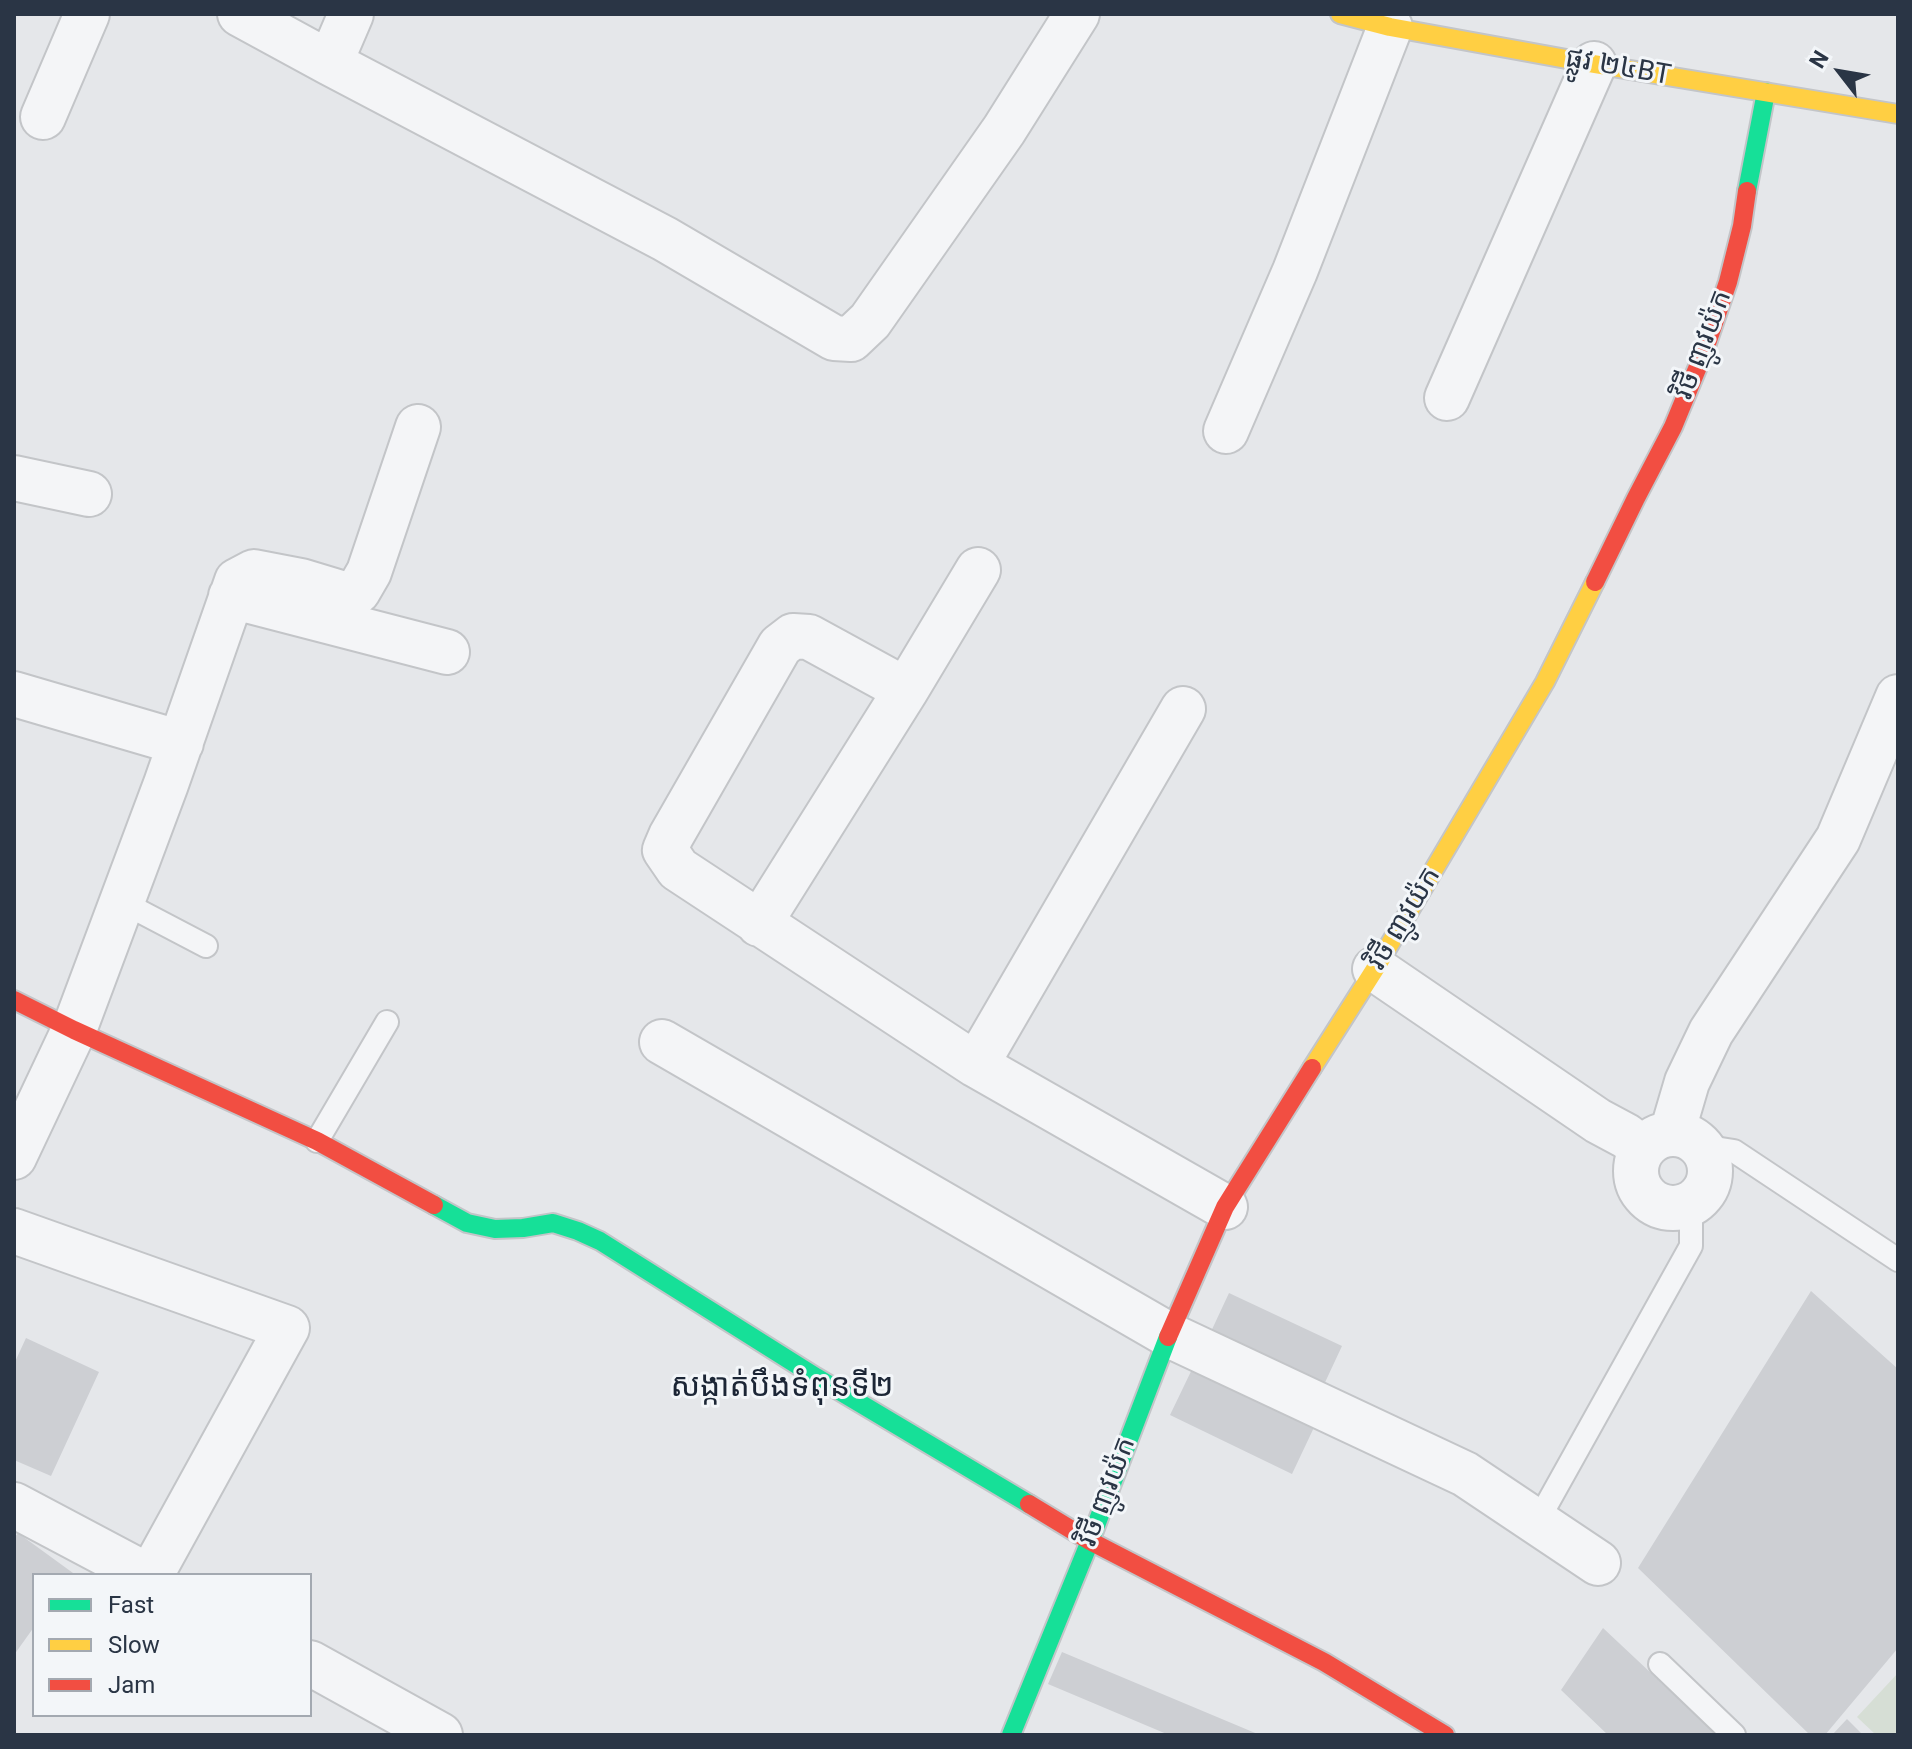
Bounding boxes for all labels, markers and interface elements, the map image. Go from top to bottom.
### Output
north arrow [1800,32,1880,112]
street label: ផ្លូវ ២៤BT [1563,42,1673,94]
text: N [1804,46,1834,72]
street label: វិថី ញូវយ៉ក [1668,286,1740,404]
street label: វិថី ញូវយ៉ក [1361,861,1449,977]
district label: សង្កាត់បឹងទំពុនទី២ [670,1369,894,1407]
street label: វិថី ញូវយ៉ក [1072,1433,1144,1551]
legend [32,1573,312,1717]
text: Fast [108,1591,154,1619]
text: Slow [108,1631,160,1659]
text: Jam [108,1671,155,1699]

